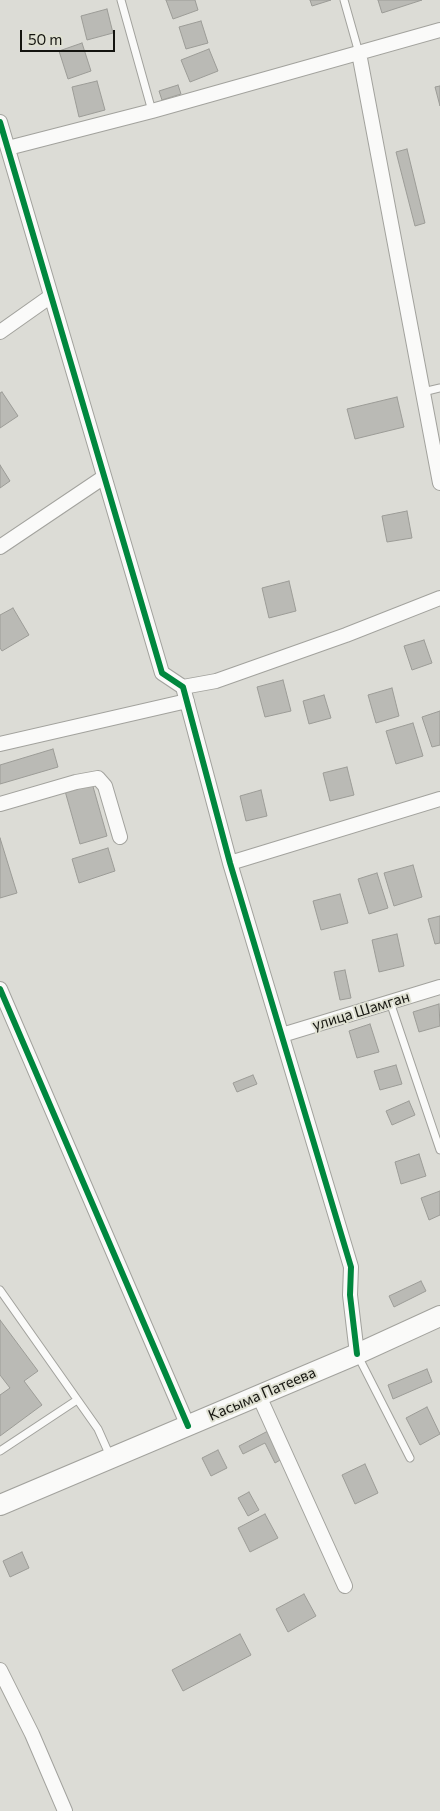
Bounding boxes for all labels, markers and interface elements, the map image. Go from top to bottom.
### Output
scale bar [22,20,118,52]
text: 50 m [28,30,62,48]
street label: улица Шамган [310,988,412,1034]
street label: Касыма Патеева [206,1363,318,1425]

